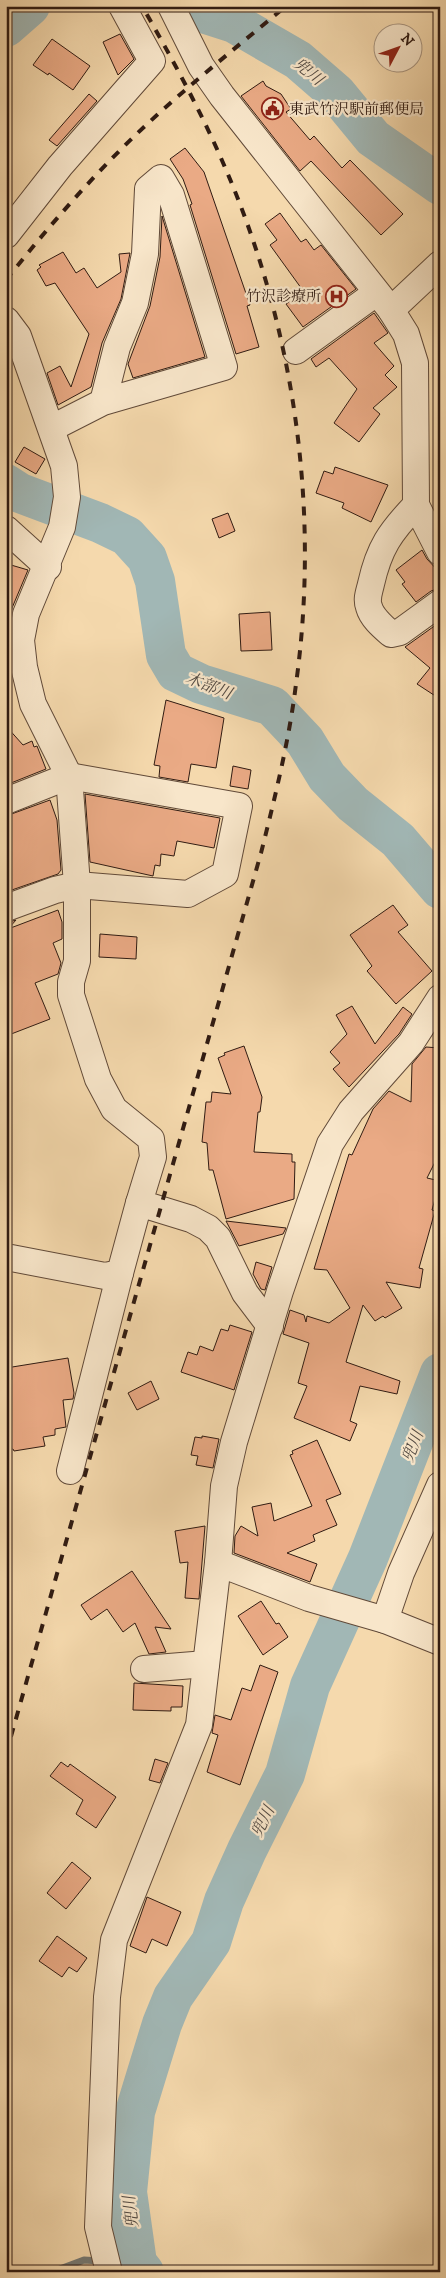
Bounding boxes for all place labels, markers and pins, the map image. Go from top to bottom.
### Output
public building icon: 東武竹沢駅前郵便局 [261,97,285,121]
place label: 東武竹沢駅前郵便局 [289,100,424,119]
hospital icon: 竹沢診療所 [325,284,349,308]
place label: 竹沢診療所 [246,287,321,306]

